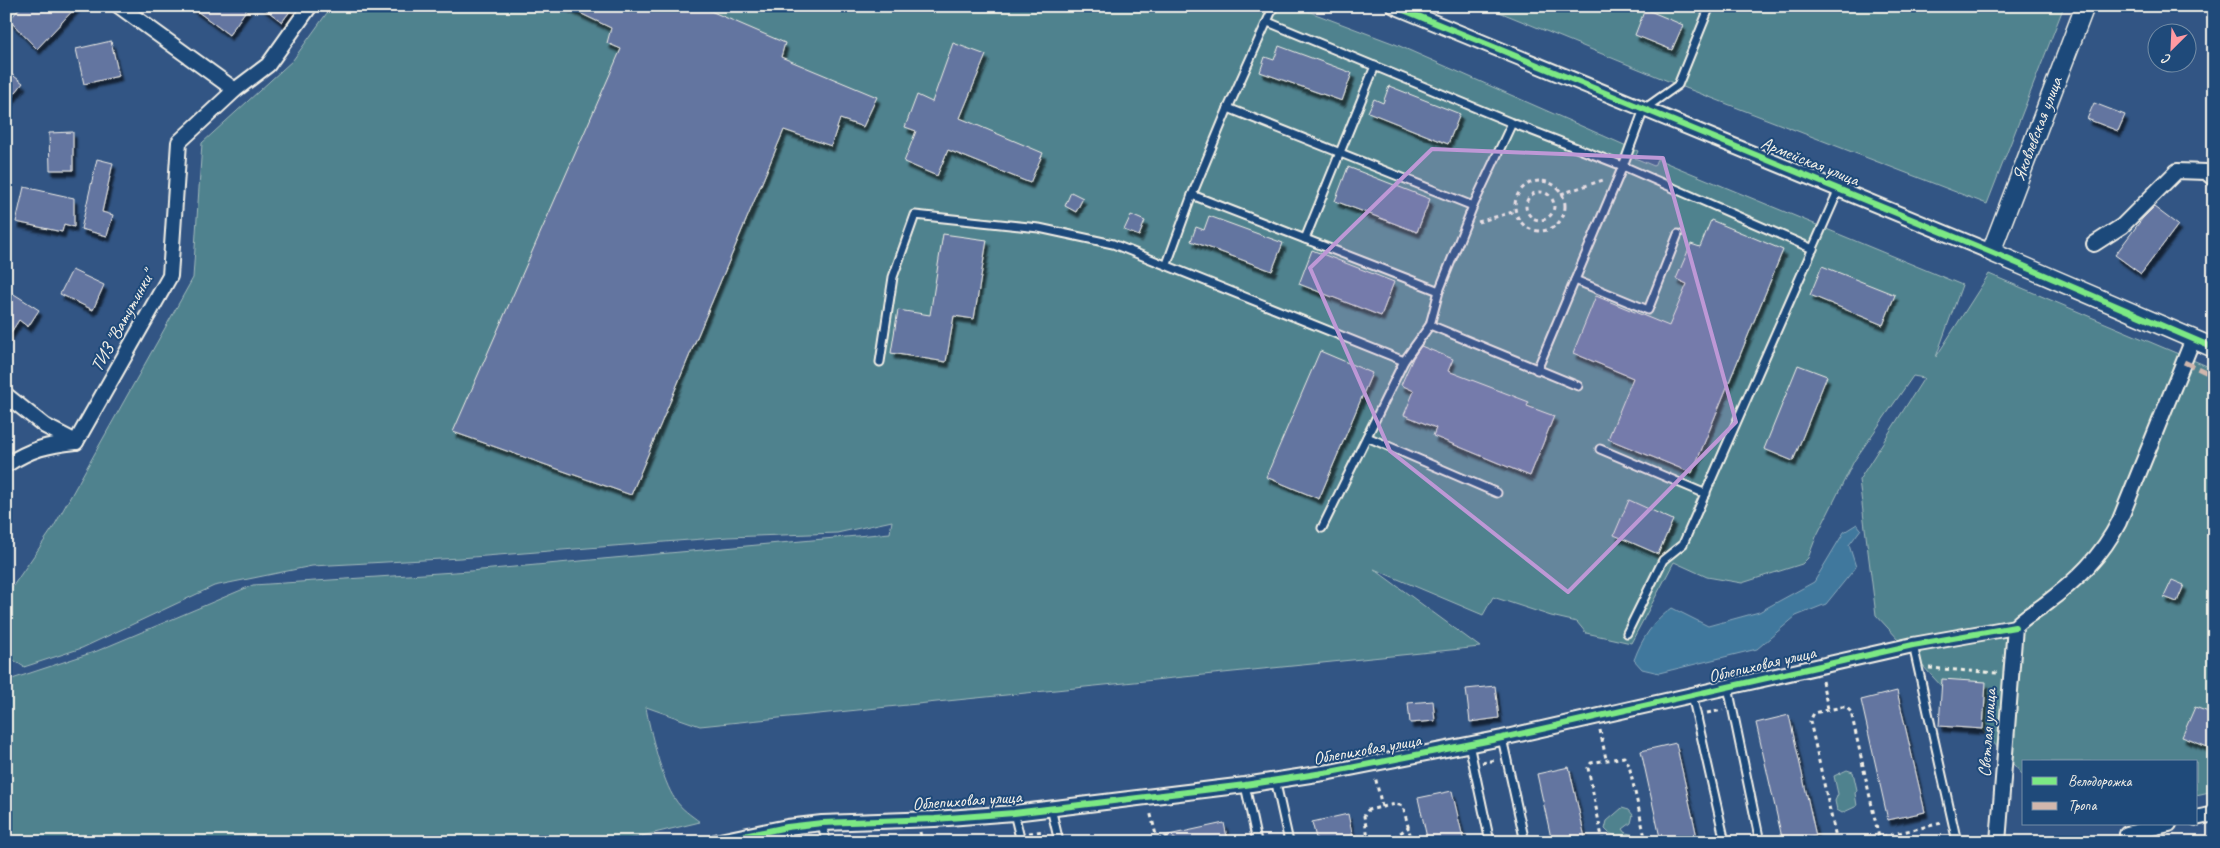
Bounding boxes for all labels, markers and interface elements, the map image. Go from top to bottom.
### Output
north arrow [2148,22,2198,72]
text: С [2158,49,2174,69]
street label: Яковлевская улица [2007,73,2067,184]
street label: Армейская улица [1758,131,1864,191]
street label: ТИЗ "Ватутинки" [85,264,160,375]
street label: Облепиховая улица [1706,641,1819,687]
street label: Светлая улица [1973,686,2001,778]
street label: Облепиховая улица [1311,728,1425,769]
legend [2022,760,2198,826]
text: Велодорожка [2068,772,2132,791]
street label: Облепиховая улица [912,785,1024,815]
text: Тропа [2068,796,2097,815]

